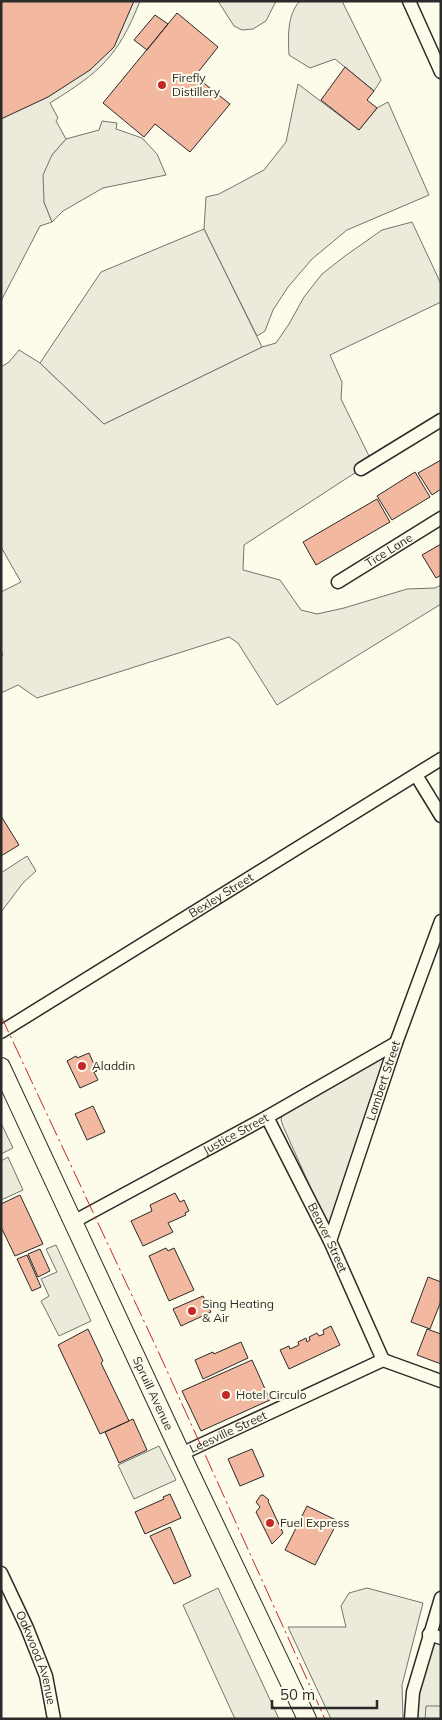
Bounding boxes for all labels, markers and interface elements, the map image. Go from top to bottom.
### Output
place label: Firefly Distillery [172,70,221,99]
marker: Firefly Distillery [156,79,168,91]
street label: Tice Lane [362,530,415,570]
street label: Bexley Street [186,869,256,921]
street label: Lambert Street [363,1039,403,1122]
place label: Aladdin [92,1058,135,1073]
marker: Aladdin [76,1060,88,1072]
street label: Justice Street [200,1110,271,1157]
street label: Beaver Street [305,1200,351,1275]
place label: Sing Heating & Air [202,1296,274,1325]
marker: Sing Heating & Air [186,1305,198,1317]
street label: Spruill Avenue [130,1354,177,1432]
place label: Hotel Circulo [236,1387,307,1402]
marker: Hotel Circulo [220,1389,232,1401]
street label: Leesville Street [187,1407,269,1456]
place label: Fuel Express [280,1515,349,1530]
marker: Fuel Express [264,1517,276,1529]
street label: Oakwood Avenue [13,1608,59,1706]
scale bar [272,1678,377,1710]
text: 50 m [280,1685,315,1704]

